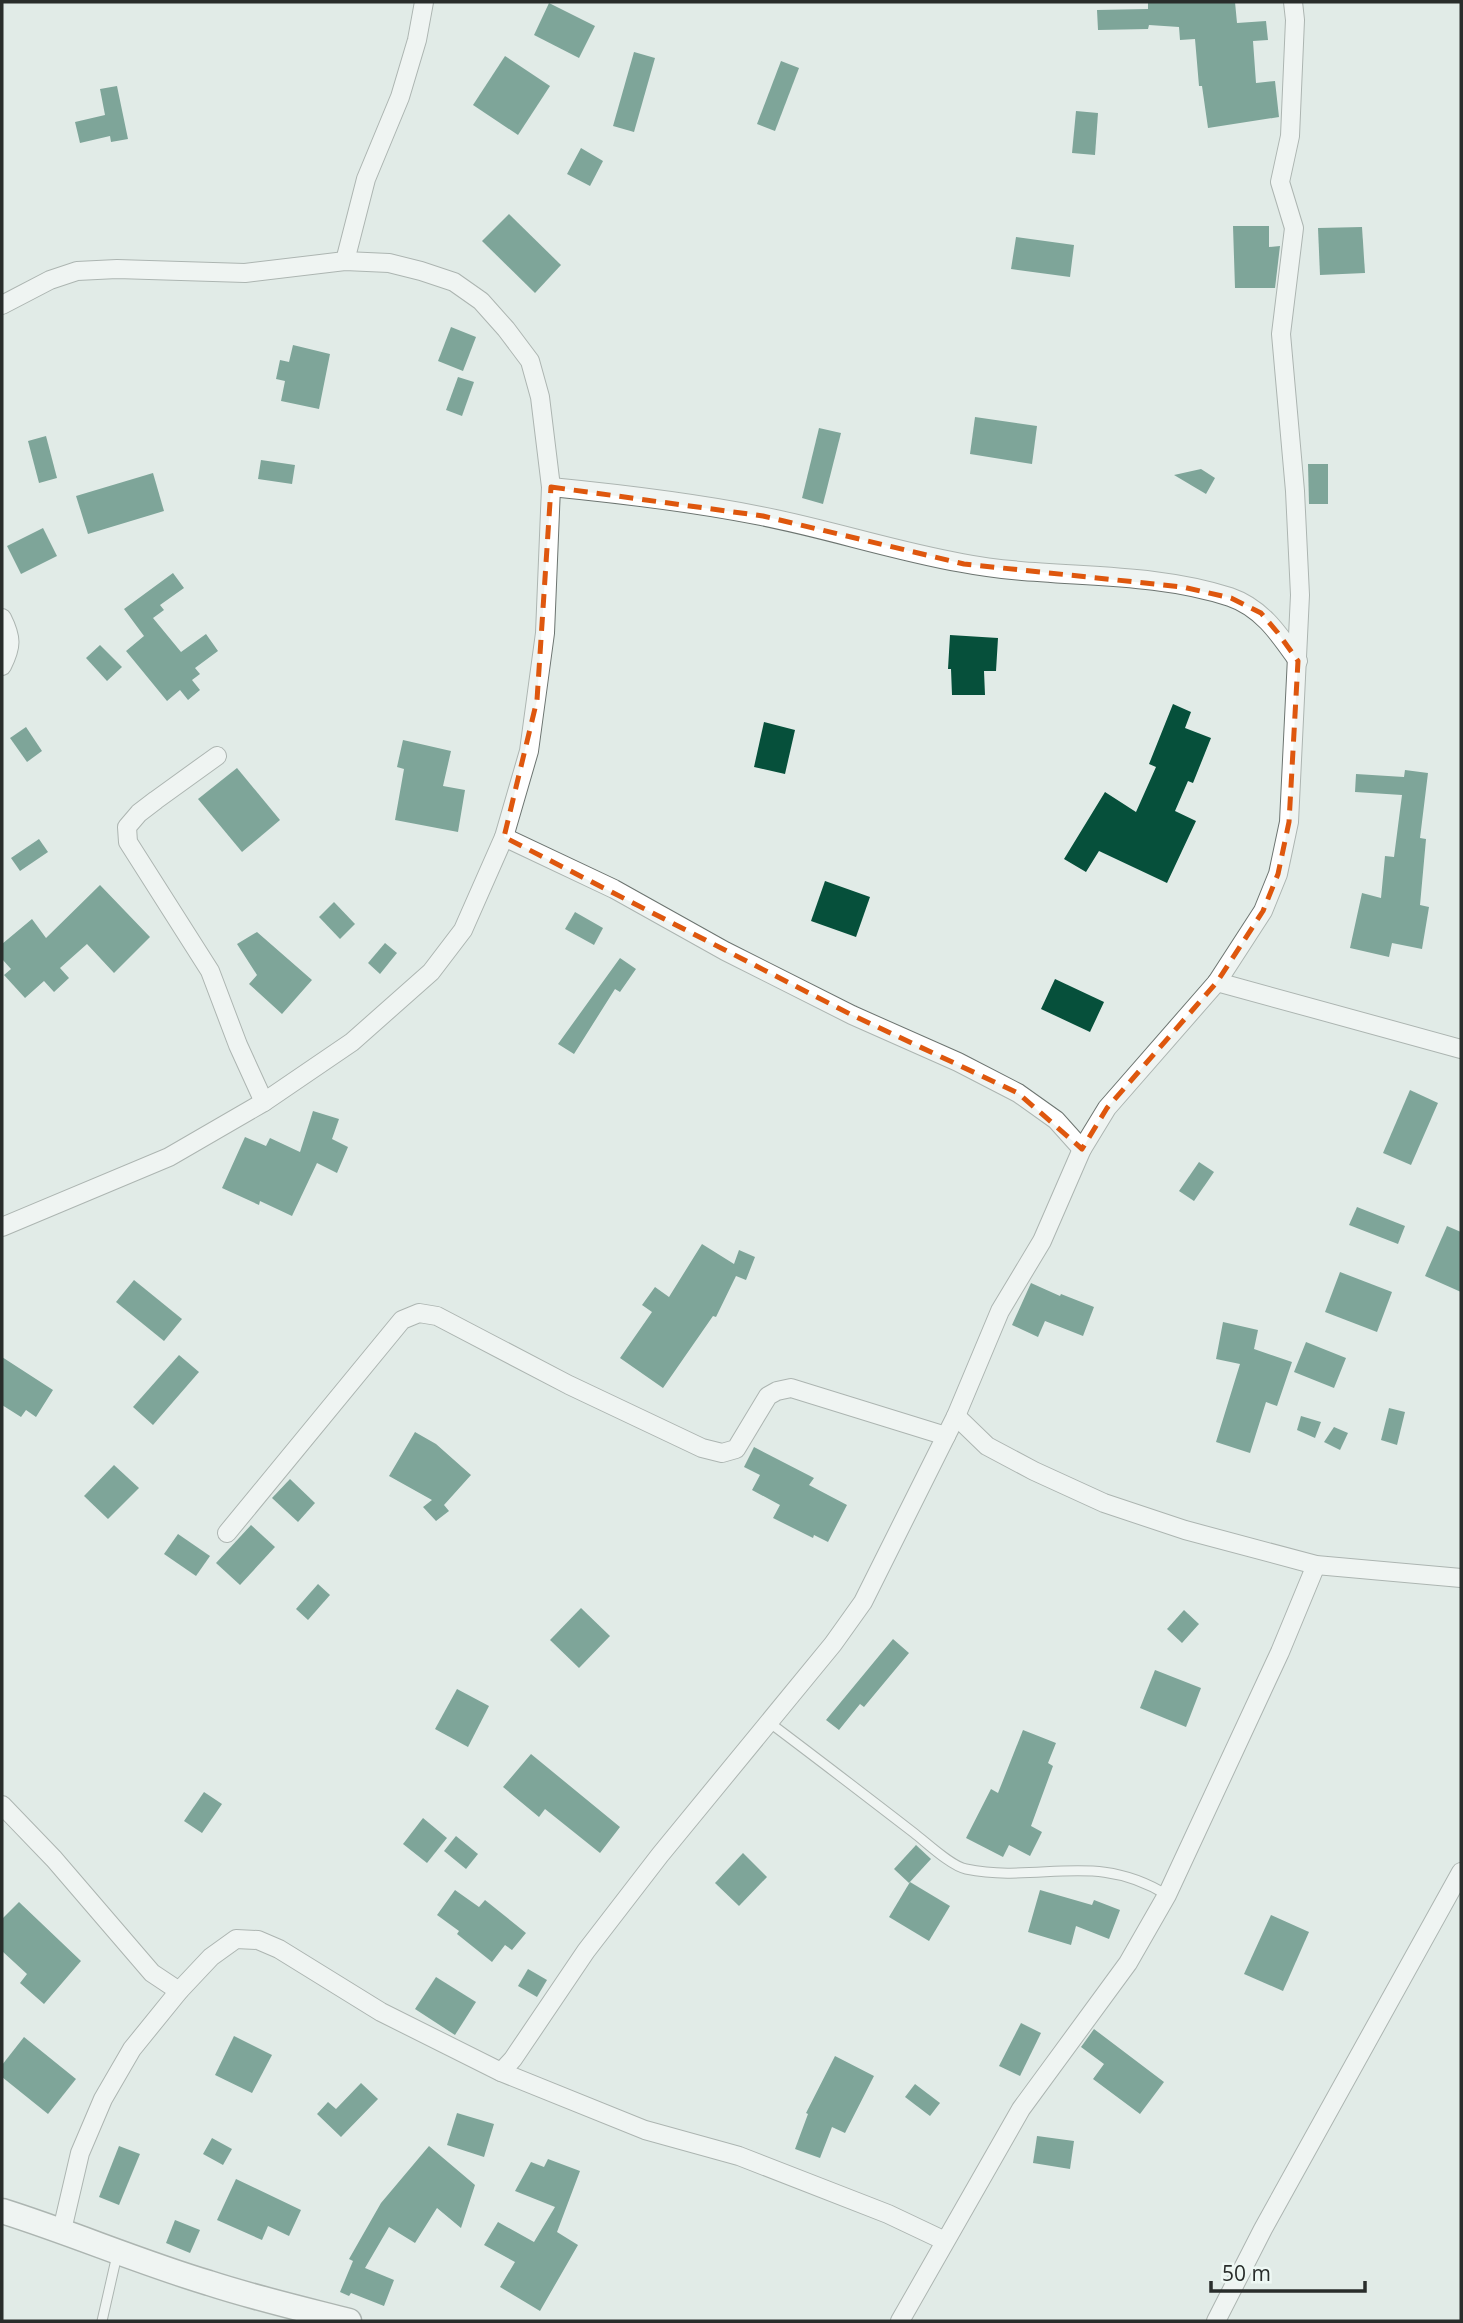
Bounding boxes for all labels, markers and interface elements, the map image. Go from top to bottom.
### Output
scale bar [1211,2250,1365,2294]
text: 50 m [1222,2259,1271,2287]

